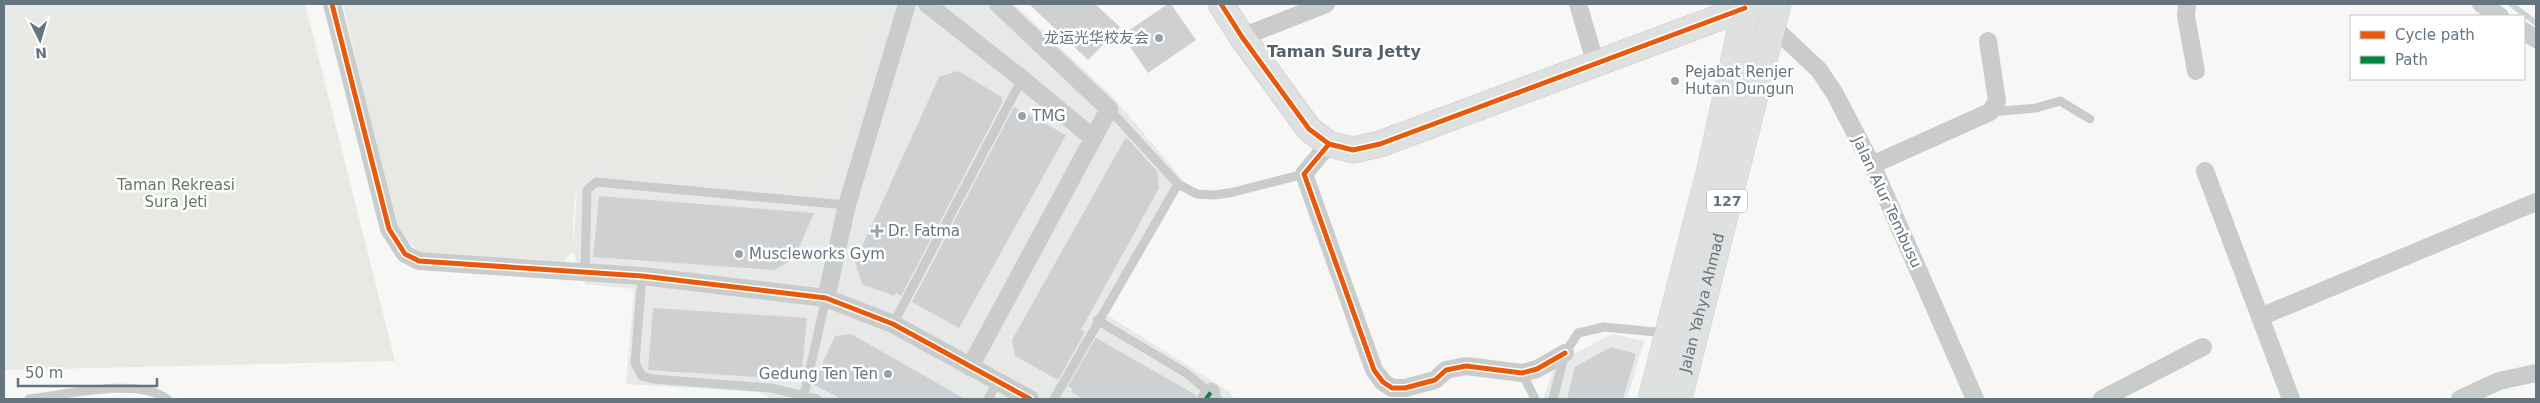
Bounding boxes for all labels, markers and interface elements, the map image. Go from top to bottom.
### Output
north arrow [15,15,65,65]
legend [2350,15,2525,80]
text: Cycle path [2395,26,2475,44]
place label: 龙运光华校友会 [1044,29,1149,47]
marker: 龙运光华校友会 [1153,32,1165,44]
district label: Taman Sura Jetty [1267,42,1421,61]
text: N [35,44,48,61]
text: Path [2395,51,2428,69]
place label: Pejabat Renjer Hutan Dungun [1685,63,1794,98]
marker: Pejabat Renjer Hutan Dungun [1669,75,1681,87]
place label: TMG [1031,107,1066,125]
marker: TMG [1016,110,1028,122]
street label: Jalan Alur Tembusu [1848,133,1925,271]
park label: Taman Rekreasi Sura Jeti [116,176,235,211]
road number: 127 [1707,190,1747,212]
place label: Dr. Fatma [888,222,960,240]
marker: Dr. Fatma [870,224,884,238]
street label: Jalan Yahya Ahmad [1676,231,1728,376]
place label: Muscleworks Gym [749,245,885,263]
marker: Muscleworks Gym [733,248,745,260]
scale bar [18,356,156,388]
text: 50 m [25,364,63,382]
place label: Gedung Ten Ten [759,365,878,383]
marker: Gedung Ten Ten [882,368,894,380]

